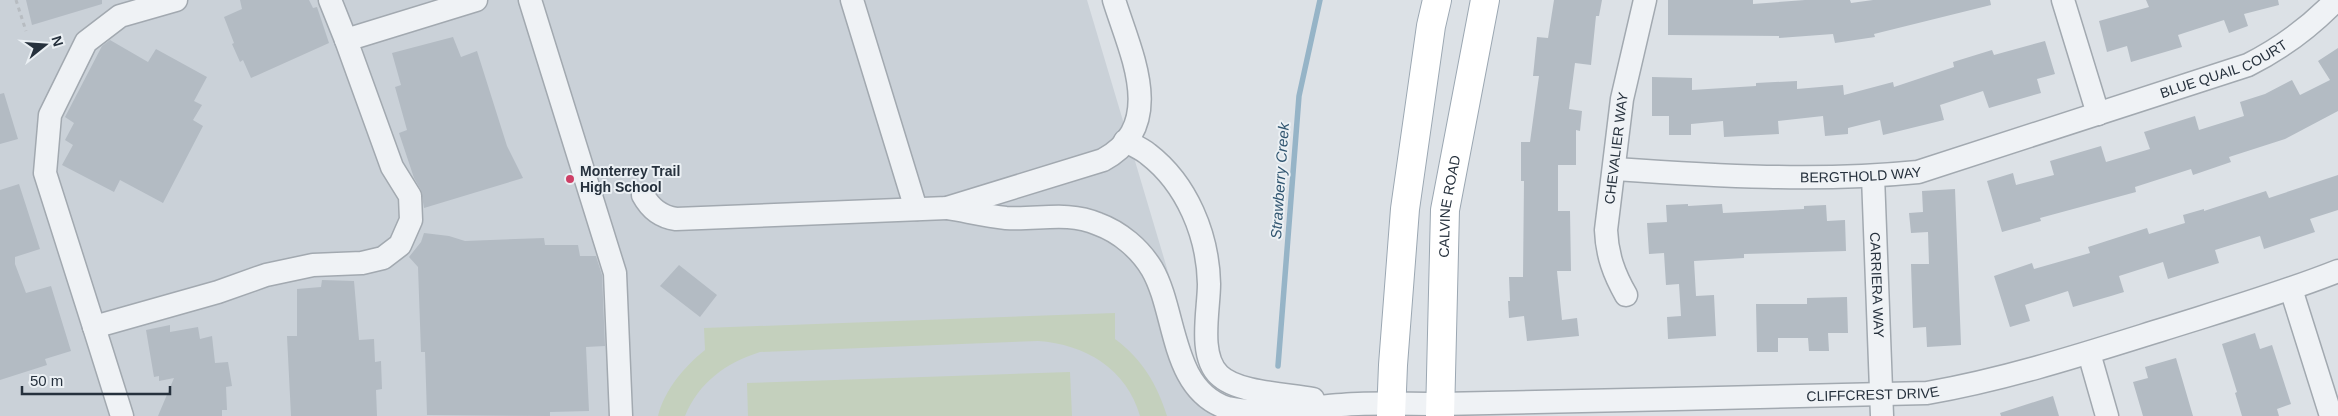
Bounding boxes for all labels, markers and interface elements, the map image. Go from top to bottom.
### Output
north arrow [20,20,70,70]
text: N [48,34,67,48]
street label: BLUE QUAIL COURT [2158,36,2290,101]
street label: CHEVALIER WAY [1601,90,1631,205]
water label: Strawberry Creek [1267,121,1292,240]
street label: CALVINE ROAD [1436,154,1463,258]
place label: Monterrey Trail High School [580,163,680,195]
street label: BERGTHOLD WAY [1800,164,1923,185]
marker: Monterrey Trail High School [564,173,576,185]
street label: CARRIERA WAY [1867,232,1887,339]
scale bar [22,364,170,396]
text: 50 m [30,372,63,389]
street label: CLIFFCREST DRIVE [1806,383,1941,404]

